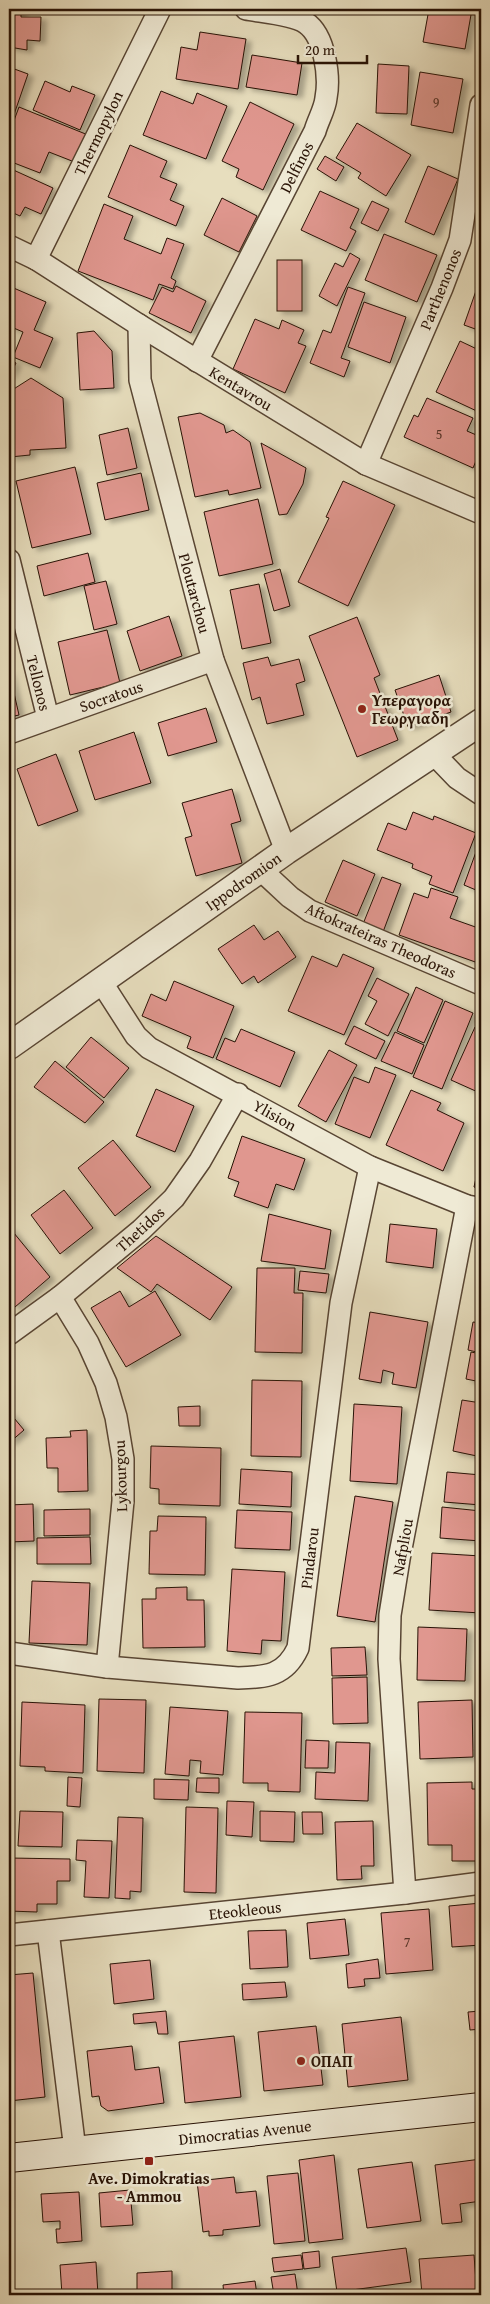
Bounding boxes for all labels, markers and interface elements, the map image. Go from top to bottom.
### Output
scale bar [298,32,366,64]
text: 20 m [305,39,336,60]
street label: Thermopylon [67,87,129,179]
house number: 9 [433,92,440,112]
street label: Delfinos [273,137,319,197]
street label: Parthenonos [413,245,467,333]
street label: Kentavrou [205,360,278,417]
house number: 5 [436,424,442,444]
street label: Ploutarchou [173,550,217,636]
street label: Tellonos [21,653,57,713]
street label: Socratous [76,674,146,718]
place label: Υπεραγορα Γεωργιαδη [371,688,452,730]
marker: Υπεραγορα Γεωργιαδη [356,703,368,715]
street label: Ippodromion [200,846,286,916]
street label: Aftokrateiras Theodoras [302,896,460,984]
street label: Ylision [249,1093,301,1137]
street label: Thetidos [110,1200,170,1258]
street label: Lykourgou [107,1439,133,1512]
street label: Nafpliou [385,1516,419,1577]
street label: Pindarou [293,1526,325,1590]
street label: Eteokleous [208,1894,282,1926]
house number: 7 [404,1932,411,1952]
place label: ΟΠΑΠ [311,2049,353,2073]
marker: ΟΠΑΠ [295,2055,307,2067]
street label: Dimocratias Avenue [177,2113,313,2151]
marker: Ave. Dimokratias - Ammou [143,2155,155,2167]
place label: Ave. Dimokratias - Ammou [88,2166,210,2208]

